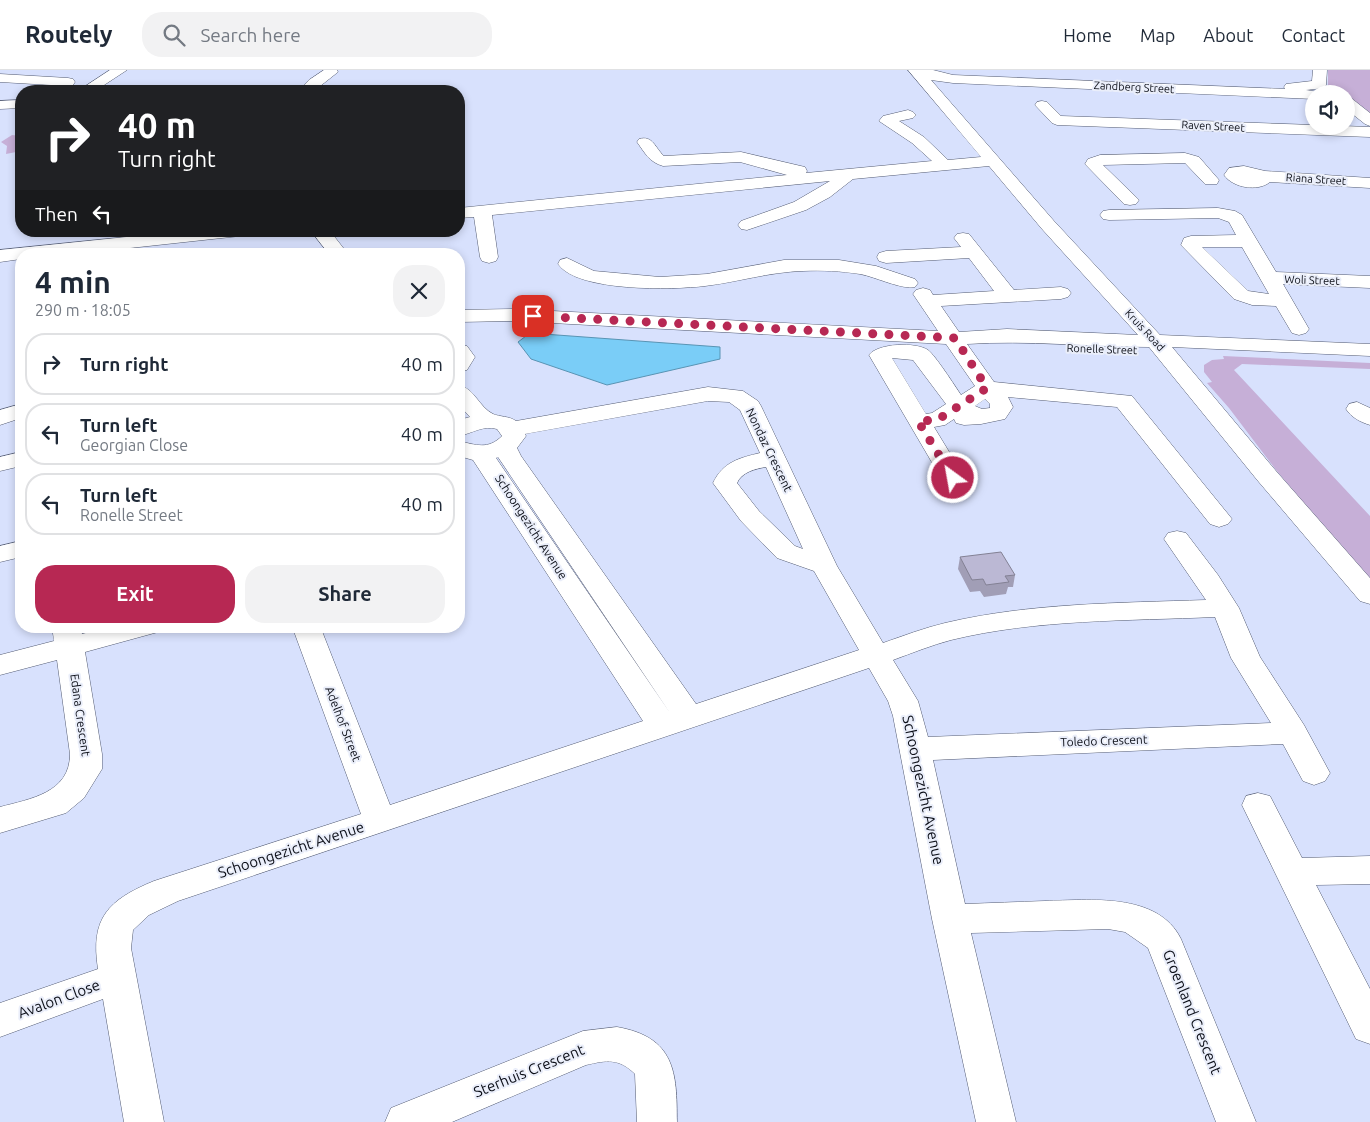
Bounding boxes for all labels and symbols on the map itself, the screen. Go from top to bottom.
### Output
street label: Zandberg Street [1093,79,1175,95]
street label: Raven Street [1181,118,1246,134]
street label: Riana Street [1285,171,1347,187]
street label: Woli Street [1284,273,1340,287]
pin [512,295,554,337]
street label: Kruis Road [1123,307,1167,353]
street label: Ronelle Street [1066,342,1138,356]
street label: Nondaz Crescent [744,406,795,494]
position arrow [926,451,978,503]
street label: Schoongezicht Avenue [493,472,570,581]
street label: Edana Crescent [68,673,93,757]
street label: Adelhof Street [323,684,364,763]
street label: Schoongezicht Avenue [899,714,948,866]
street label: Toledo Crescent [1060,732,1148,749]
street label: Schoongezicht Avenue [216,818,366,881]
street label: Groenland Crescent [1160,947,1225,1077]
street label: Avalon Close [16,976,102,1021]
street label: Sterhuis Crescent [471,1041,587,1100]

